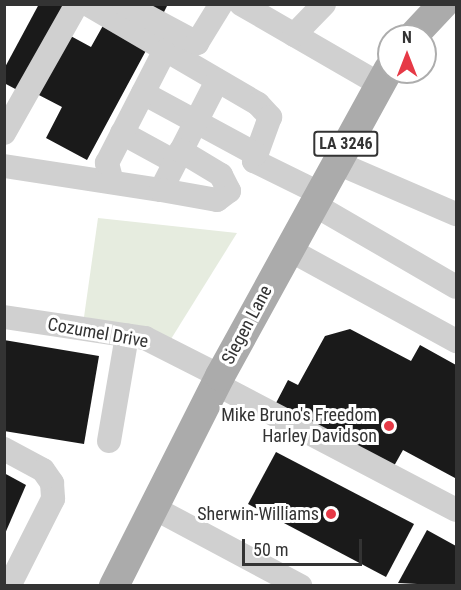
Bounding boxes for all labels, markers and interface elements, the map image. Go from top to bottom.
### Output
north arrow [377,24,437,84]
text: N [402,28,412,47]
road number: LA 3246 [313,131,379,157]
street label: Siegen Lane [217,282,277,368]
street label: Cozumel Drive [46,314,150,352]
place label: Mike Bruno's Freedom Harley Davidson [221,405,377,448]
marker: Mike Bruno's Freedom Harley Davidson [382,419,396,433]
place label: Sherwin-Williams [197,503,319,525]
marker: Sherwin-Williams [324,507,338,521]
scale bar [245,527,365,565]
text: 50 m [253,539,288,560]

